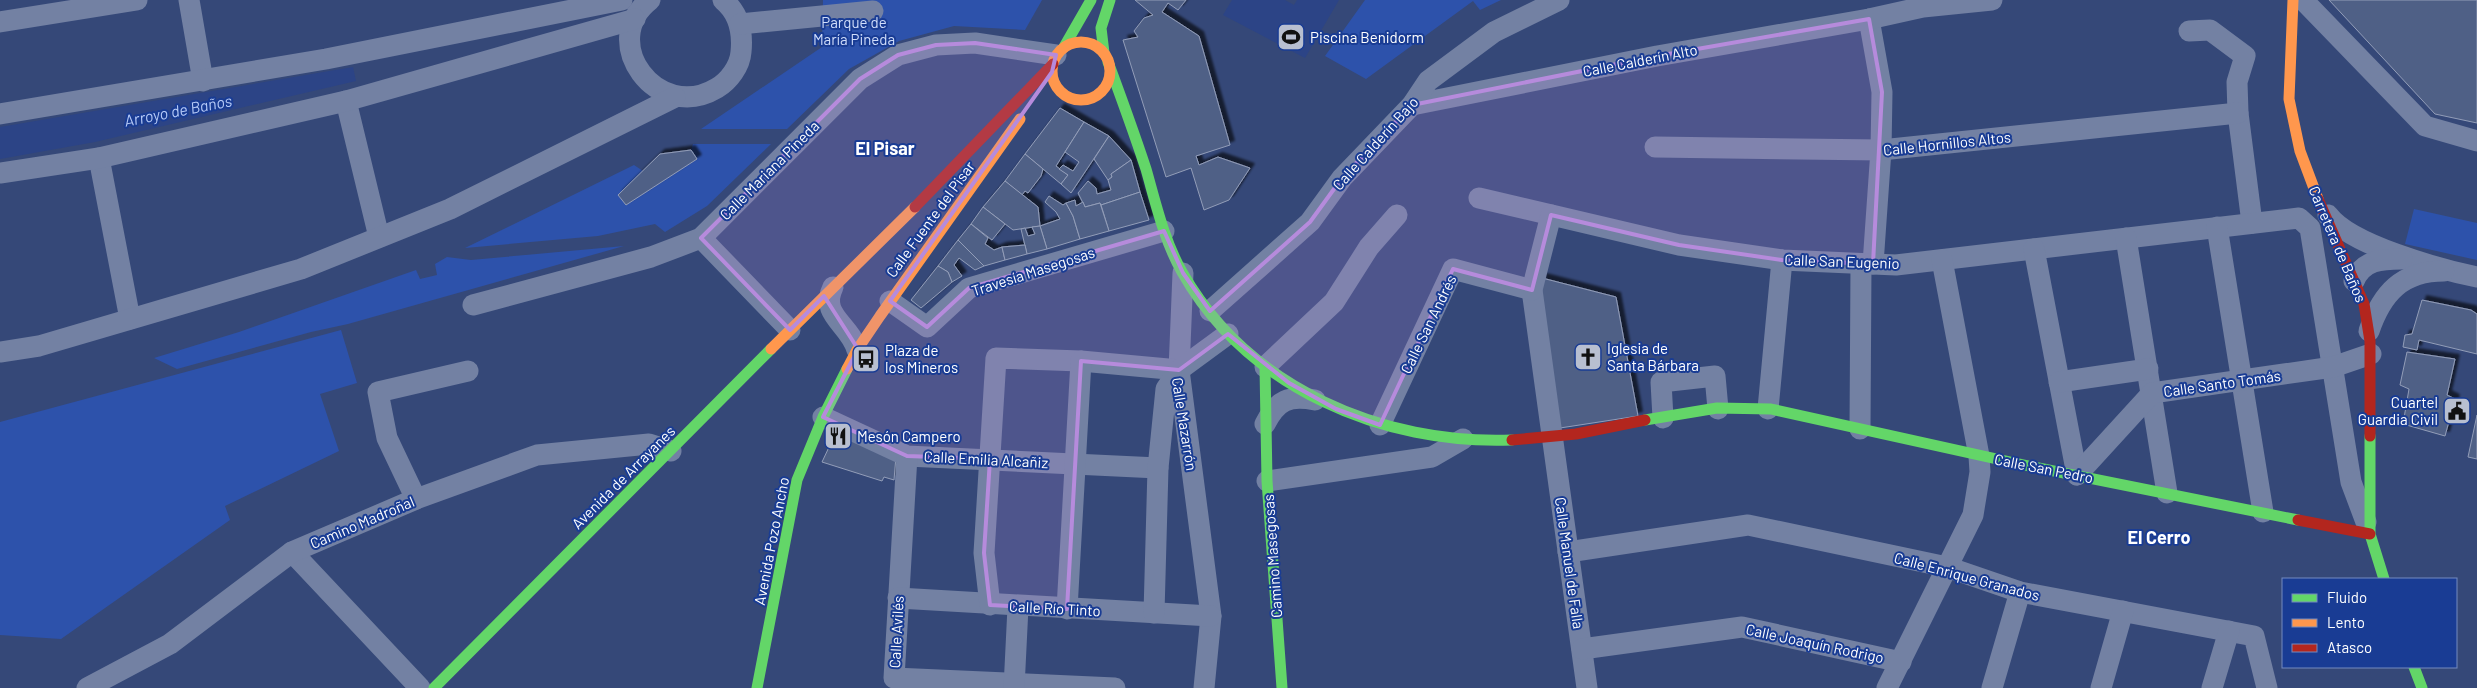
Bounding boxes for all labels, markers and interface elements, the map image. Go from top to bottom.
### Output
park label: Parque de María Pineda [813,13,895,48]
sports icon: Piscina Benidorm [1276,22,1306,52]
place label: Piscina Benidorm [1310,28,1424,46]
street label: Calle Calderín Alto [1581,40,1699,80]
water label: Arroyo de Baños [123,90,234,130]
street label: Calle Calderín Bajo [1328,93,1422,193]
street label: Calle Mariana Pineda [716,117,822,223]
street label: Calle Hornillos Altos [1882,127,2012,159]
district label: El Pisar [855,137,915,159]
street label: Calle Fuente del Pisar [882,157,978,280]
street label: Carretera de Baños [2305,183,2371,305]
street label: Travesía Masegosas [969,243,1097,299]
street label: Calle San Eugenio [1784,250,1900,272]
street label: Calle San Andrés [1396,272,1460,376]
place label: Iglesia de Santa Bárbara [1607,339,1699,374]
place label: Plaza de los Mineros [885,341,958,376]
church icon: Iglesia de Santa Bárbara [1573,342,1603,372]
bus stop icon: Plaza de los Mineros [851,344,881,374]
street label: Calle Santo Tomás [2162,366,2282,400]
street label: Calle Mazarrón [1169,376,1201,472]
place label: Cuartel Guardia Civil [2358,393,2438,428]
public building icon: Cuartel Guardia Civil [2442,396,2472,426]
restaurant icon: Mesón Campero [823,421,853,451]
street label: Avenida de Arrayanes [568,422,678,532]
place label: Mesón Campero [857,427,961,445]
street label: Calle Emilia Alcañiz [923,447,1049,471]
street label: Calle San Pedro [1993,450,2095,486]
street label: Avenida Pozo Ancho [750,475,792,607]
street label: Camino Madroñal [307,492,417,552]
street label: Camino Masegosas [1259,494,1285,618]
street label: Calle Manuel de Falla [1552,496,1588,630]
district label: El Cerro [2128,526,2190,548]
street label: Calle Enrique Granados [1892,548,2042,604]
legend [2282,578,2457,668]
text: Fluido [2327,588,2367,606]
street label: Calle Avilés [885,595,907,669]
street label: Calle Río Tinto [1009,597,1101,619]
text: Lento [2327,613,2365,631]
street label: Calle Joaquín Rodrigo [1744,620,1886,666]
text: Atasco [2327,638,2372,656]

